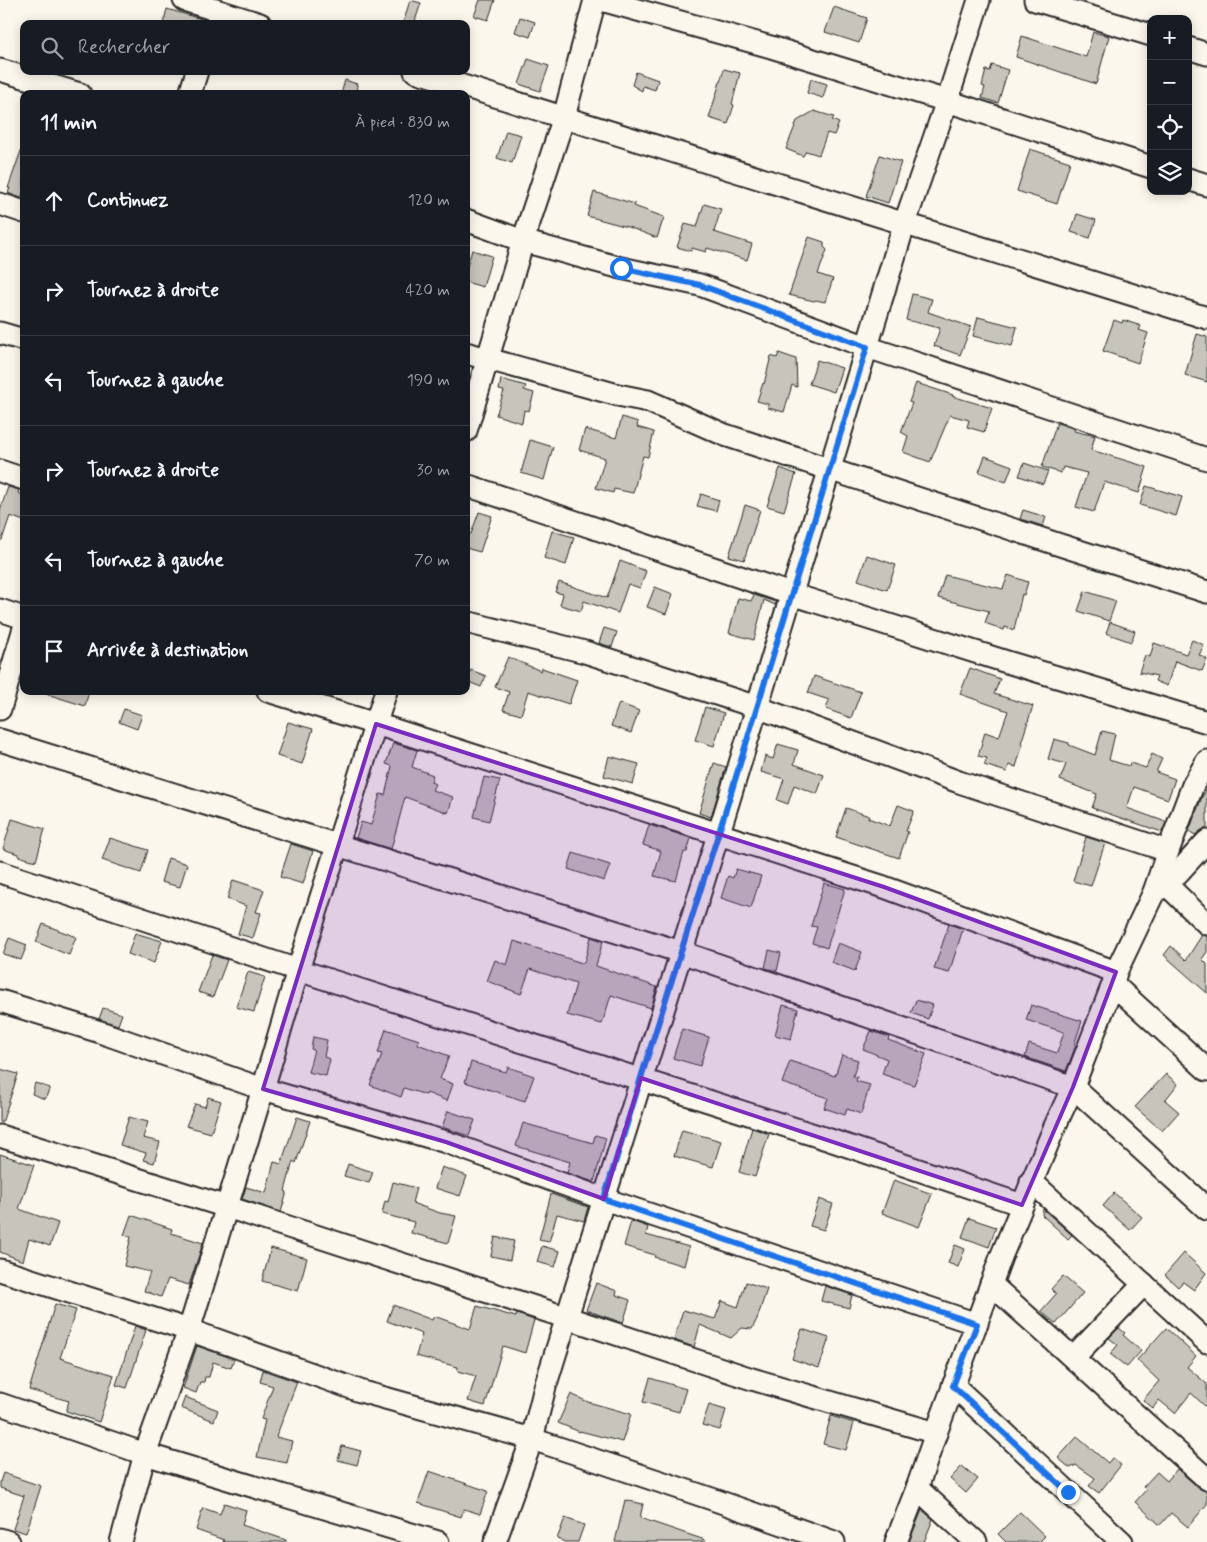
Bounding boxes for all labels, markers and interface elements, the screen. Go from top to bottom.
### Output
map controls [1147,15,1192,195]
button: + [1147,15,1192,60]
search box [20,20,470,75]
icon: search [38,34,66,62]
text: Rechercher [78,35,170,60]
button: − [1147,60,1192,105]
button: locate [1147,105,1192,150]
text: 11 min [40,109,97,137]
text: À pied · 830 m [355,112,450,133]
button: layers [1147,150,1192,195]
icon: ahead [40,187,68,215]
text: Continuez [87,188,168,213]
text: 120 m [408,190,450,211]
route start [610,257,633,280]
icon: right [40,277,68,305]
text: Tournez à droite [87,278,219,303]
text: 420 m [406,280,450,301]
icon: left [40,367,68,395]
text: Tournez à gauche [87,368,224,393]
text: 190 m [407,370,450,391]
icon: right [40,457,68,485]
text: Tournez à droite [87,458,219,483]
text: 30 m [417,460,450,481]
icon: left [40,547,68,575]
text: Tournez à gauche [87,548,224,573]
text: 70 m [414,550,450,571]
icon: arrive [40,637,68,665]
text: Arrivée à destination [87,638,248,663]
route end [1057,1481,1080,1504]

